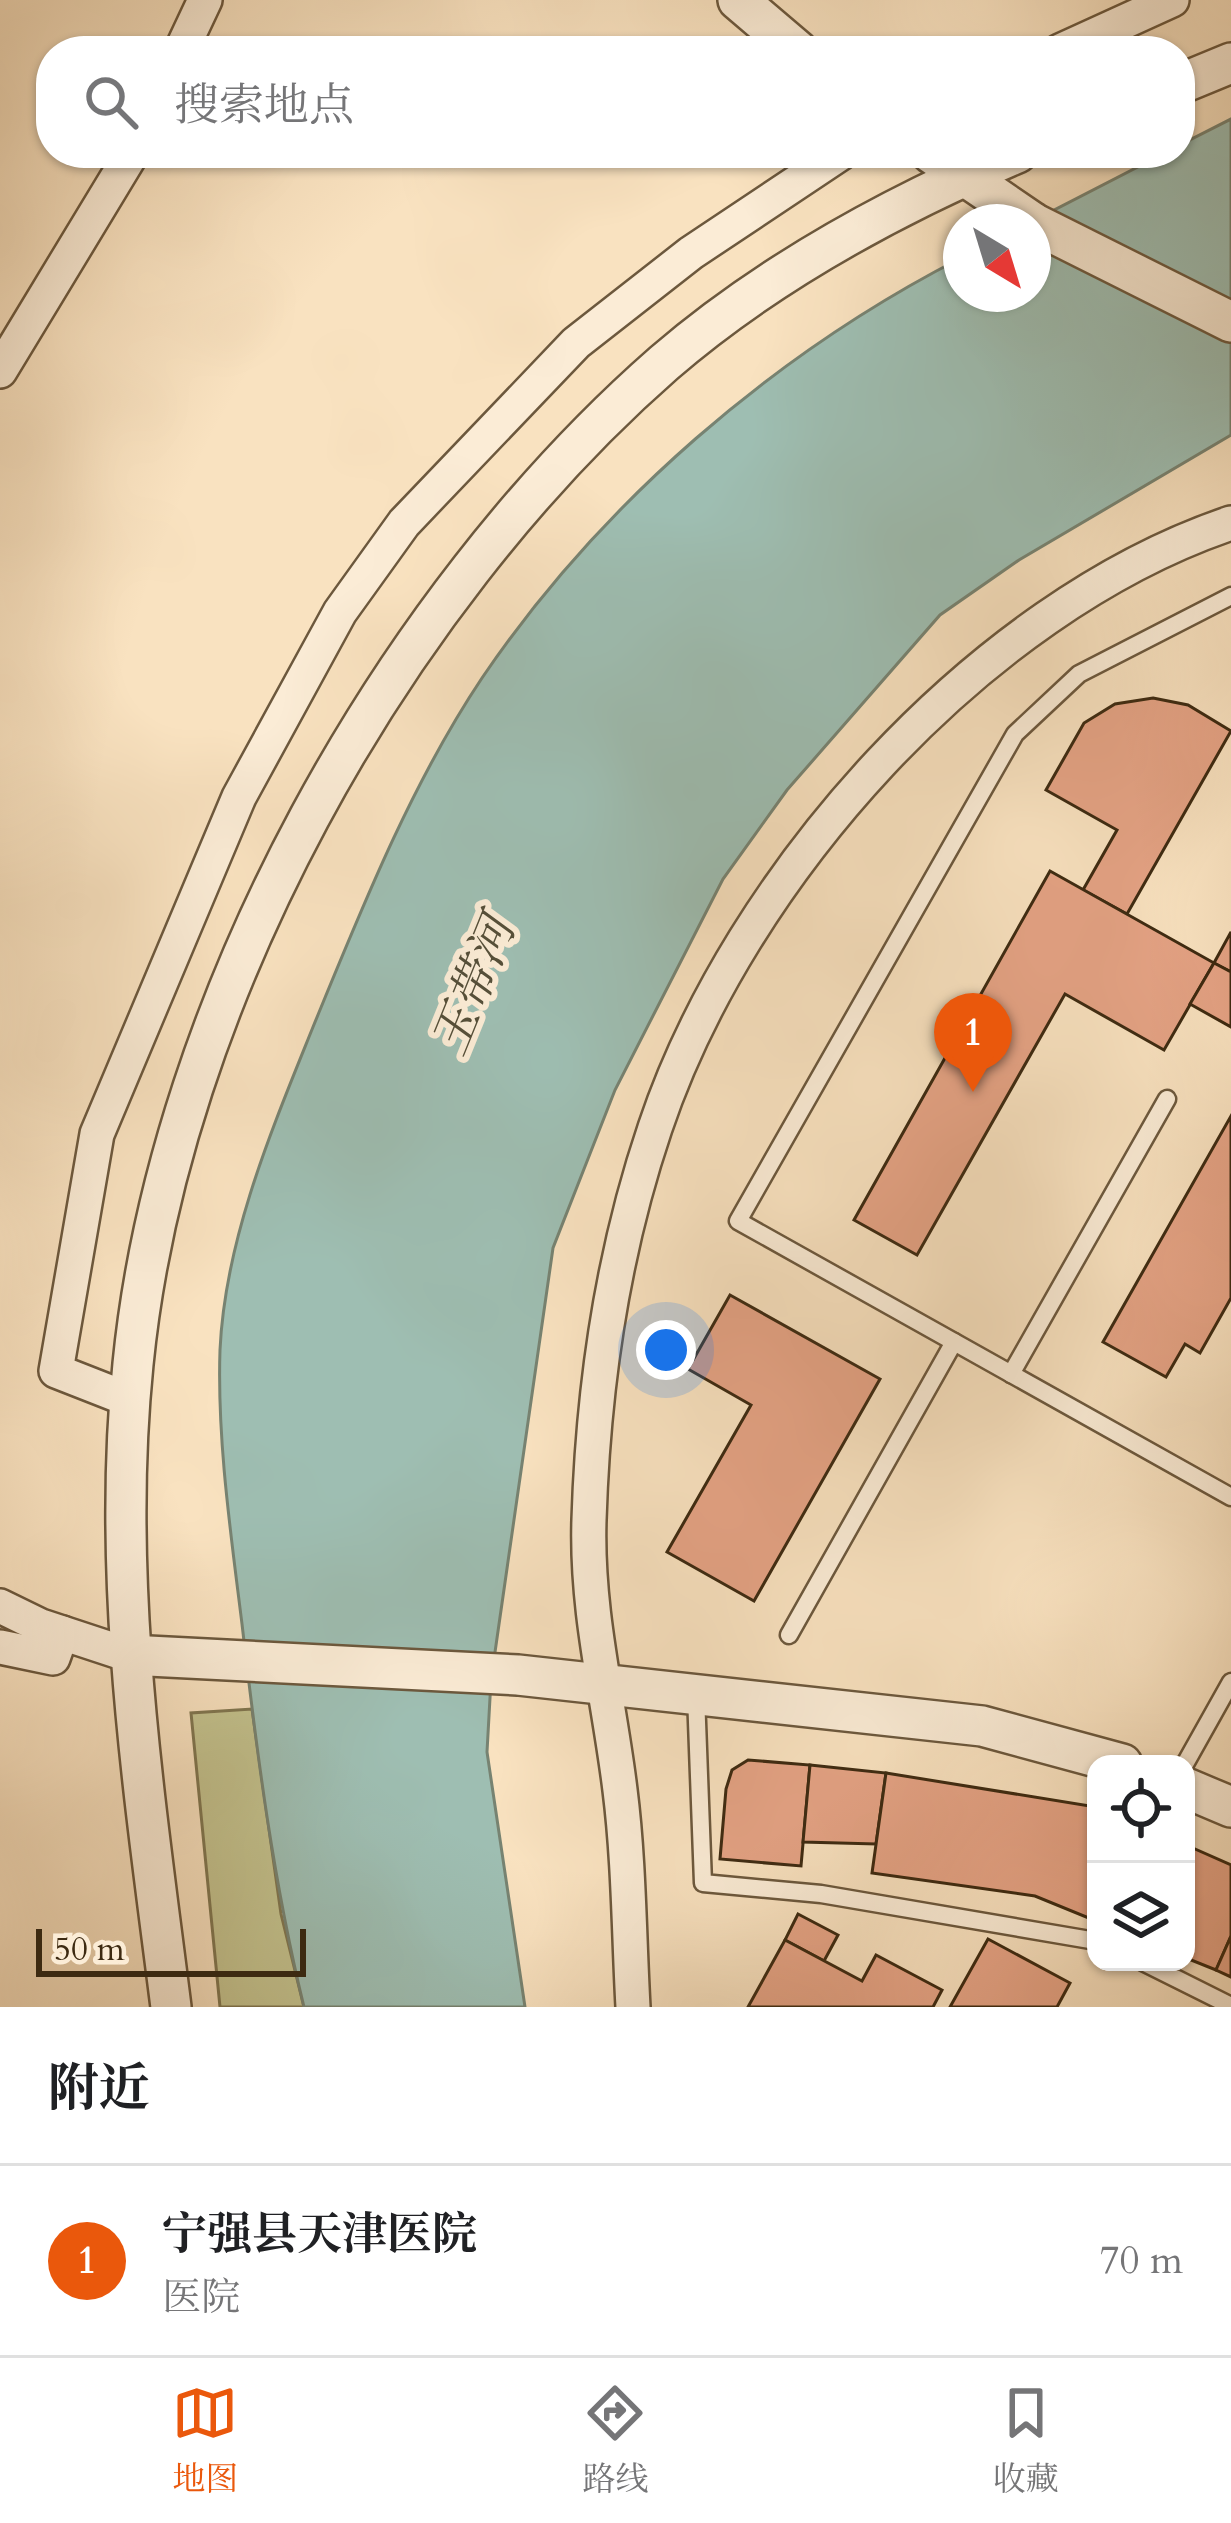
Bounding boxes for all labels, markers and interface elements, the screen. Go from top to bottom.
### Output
search box [36,36,1195,168]
icon: search [78,69,144,135]
text: 搜索地点 [174,75,354,136]
north arrow [943,204,1051,312]
water label: 玉带河 [417,900,534,1065]
pin: 1 [934,993,1012,1092]
your location [636,1320,696,1380]
map controls [1087,1755,1195,1971]
button: locate [1087,1755,1195,1863]
button: layers [1087,1863,1195,1971]
scale bar [36,1923,306,1976]
text: 50 m [54,1927,125,1972]
text: 附近 [48,2054,150,2124]
text: 宁强县天津医院 [162,2204,477,2265]
text: 1 [77,2234,97,2287]
text: 70 m [1100,2234,1183,2287]
text: 医院 [162,2271,240,2324]
tab: 地图 [172,2380,238,2502]
tab: 路线 [582,2380,648,2502]
tab: 收藏 [993,2380,1059,2502]

